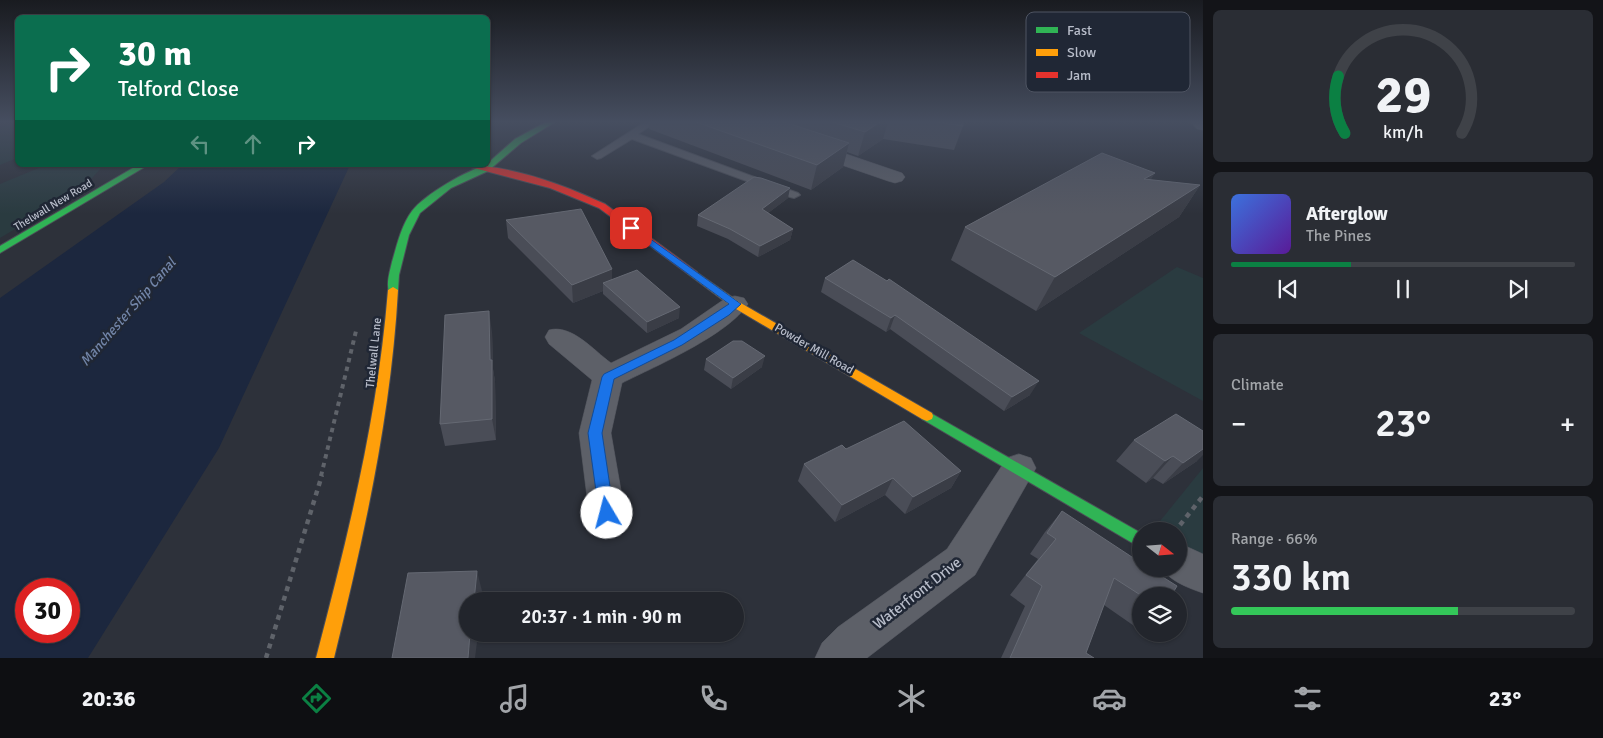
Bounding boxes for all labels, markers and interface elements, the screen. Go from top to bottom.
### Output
legend [1026,12,1190,92]
text: Fast [1067,22,1092,39]
text: 30 m [118,32,192,75]
icon: right [35,35,100,100]
text: Slow [1067,44,1096,61]
text: 29 [1375,63,1431,127]
text: Jam [1067,67,1091,84]
text: Telford Close [118,75,239,102]
text: km/h [1383,121,1423,143]
icon: left [186,130,214,158]
icon: ahead [239,130,267,158]
icon: right [292,130,320,158]
street label: Thelwall New Road [12,176,95,233]
text: Afterglow [1306,202,1388,226]
pin [610,207,652,249]
icon: arrive [617,214,645,242]
text: The Pines [1306,226,1371,246]
water label: Manchester Ship Canal [77,254,180,369]
icon: previous [1274,275,1302,303]
icon: pause [1389,275,1417,303]
icon: next [1504,275,1532,303]
street label: Thelwall Lane [363,317,385,389]
street label: Powder Mill Road [772,320,856,378]
text: Climate [1231,375,1284,395]
text: 23° [1375,400,1431,447]
text: − [1231,407,1246,441]
text: + [1560,407,1575,441]
position arrow [580,486,632,538]
north arrow [1132,522,1188,578]
map controls [1132,522,1187,642]
text: Range · 66% [1231,529,1317,549]
street label: Waterfront Drive [869,553,965,633]
text: 330 km [1231,554,1351,601]
speed limit sign: 30 [15,578,80,643]
button: layers [1132,587,1187,642]
text: 20:37 · 1 min · 90 m [521,605,682,629]
icon: directions [299,681,334,716]
icon: music [497,681,532,716]
icon: phone [696,681,731,716]
icon: climate [894,681,929,716]
icon: car [1092,681,1127,716]
icon: filters [1290,681,1325,716]
text: 20:36 [82,685,136,712]
text: 23° [1489,685,1521,712]

